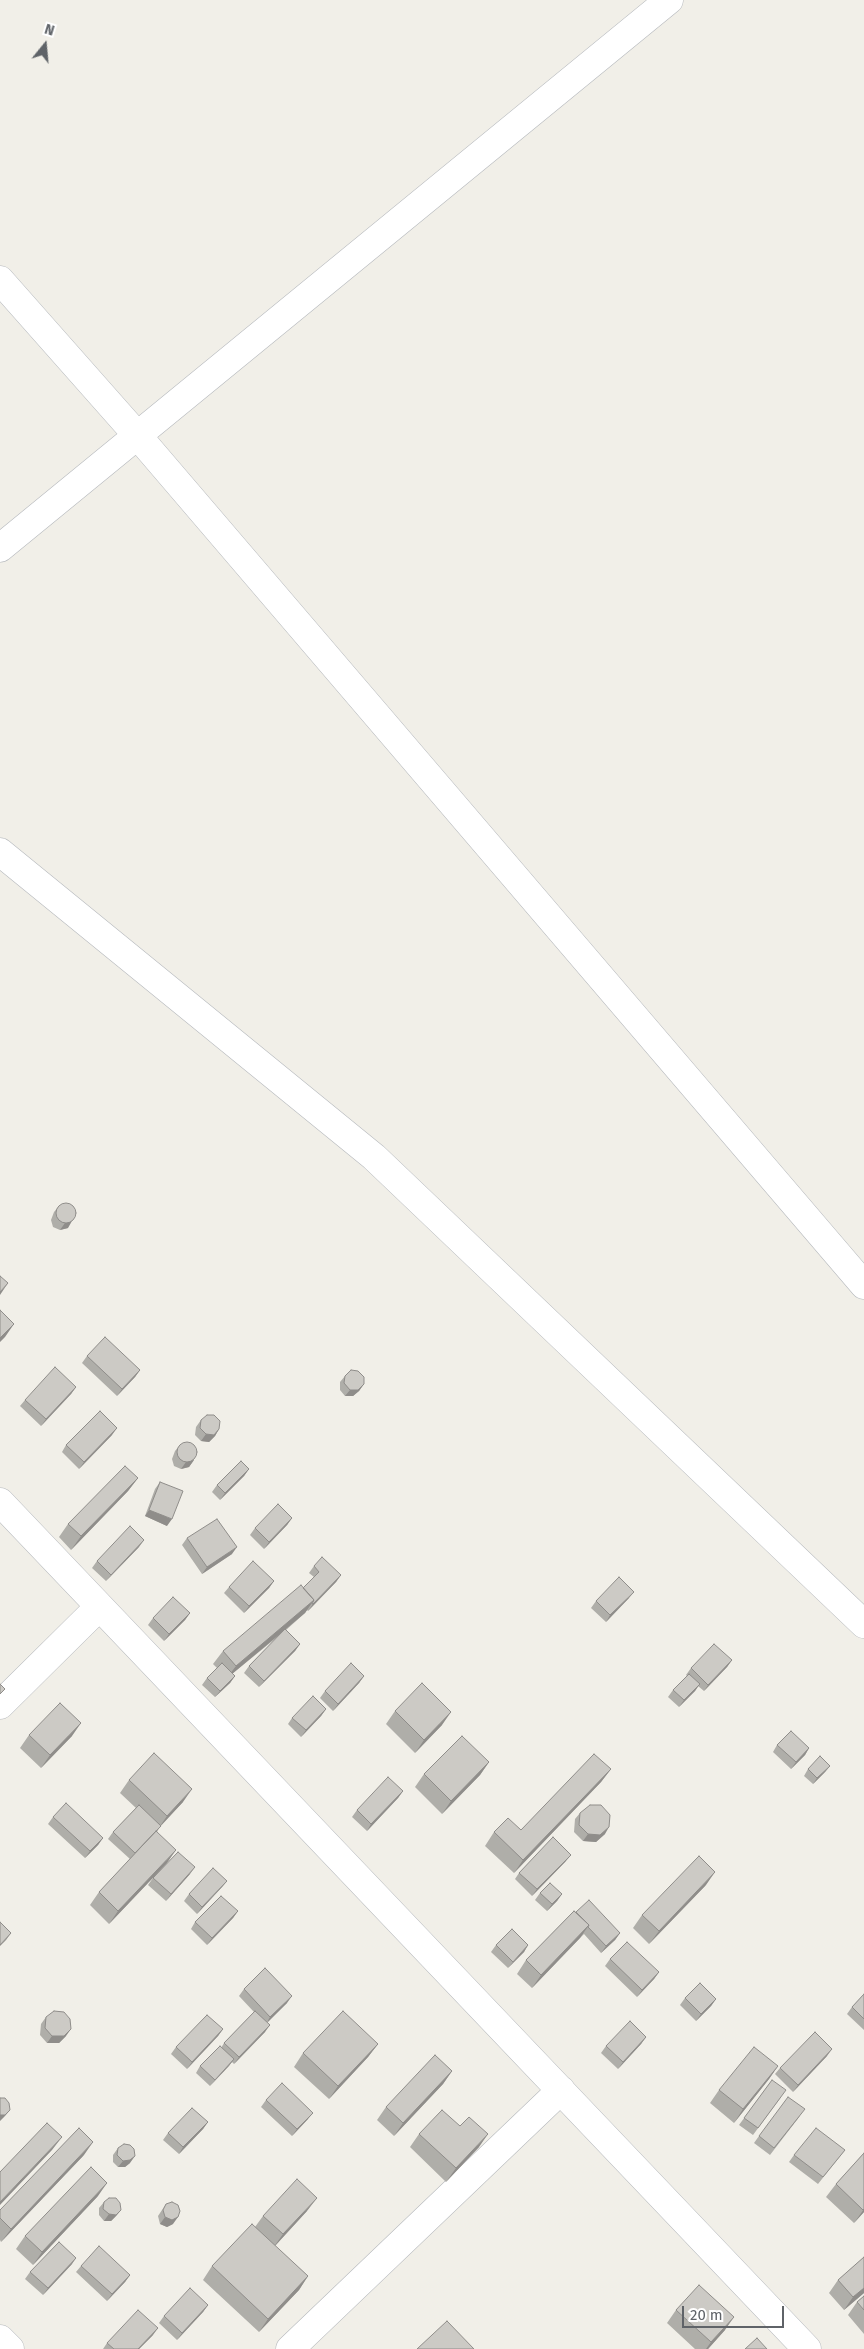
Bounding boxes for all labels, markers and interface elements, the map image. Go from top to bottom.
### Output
north arrow [20,20,70,70]
text: N [43,21,56,40]
scale bar [684,2296,786,2328]
text: 20 m [690,2306,723,2324]

